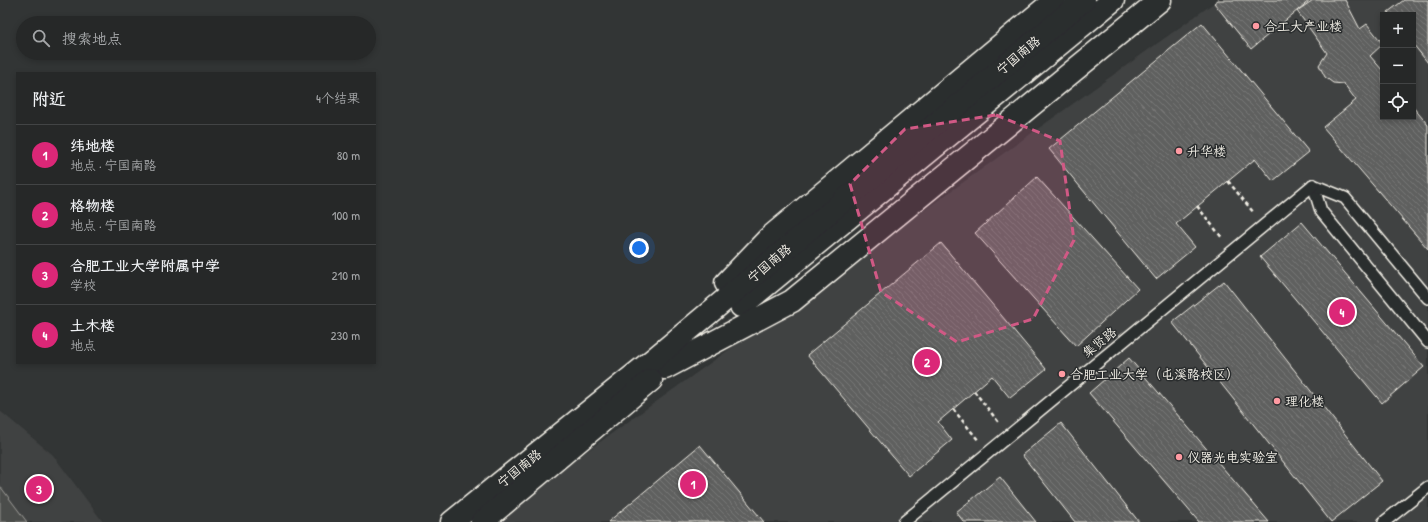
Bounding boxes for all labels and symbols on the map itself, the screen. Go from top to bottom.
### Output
place label: 合工大产业楼 [1264,17,1342,35]
marker: 合工大产业楼 [1251,21,1261,31]
street label: 宁国南路 [992,31,1044,79]
place label: 升华楼 [1187,142,1226,160]
marker: 升华楼 [1174,146,1184,156]
your location [629,238,649,258]
street label: 宁国南路 [743,239,795,287]
pin: 4 [1329,297,1355,327]
street label: 集贤路 [1078,323,1120,361]
pin: 2 [914,347,940,377]
place label: 合肥工业大学（屯溪路校区） [1070,365,1239,383]
marker: 合肥工业大学（屯溪路校区） [1057,369,1067,379]
place label: 理化楼 [1285,392,1324,410]
marker: 理化楼 [1272,396,1282,406]
street label: 宁国南路 [493,445,545,491]
place label: 仪器光电实验室 [1187,448,1278,466]
marker: 仪器光电实验室 [1174,452,1184,462]
pin: 1 [680,469,706,499]
pin: 3 [26,474,52,504]

